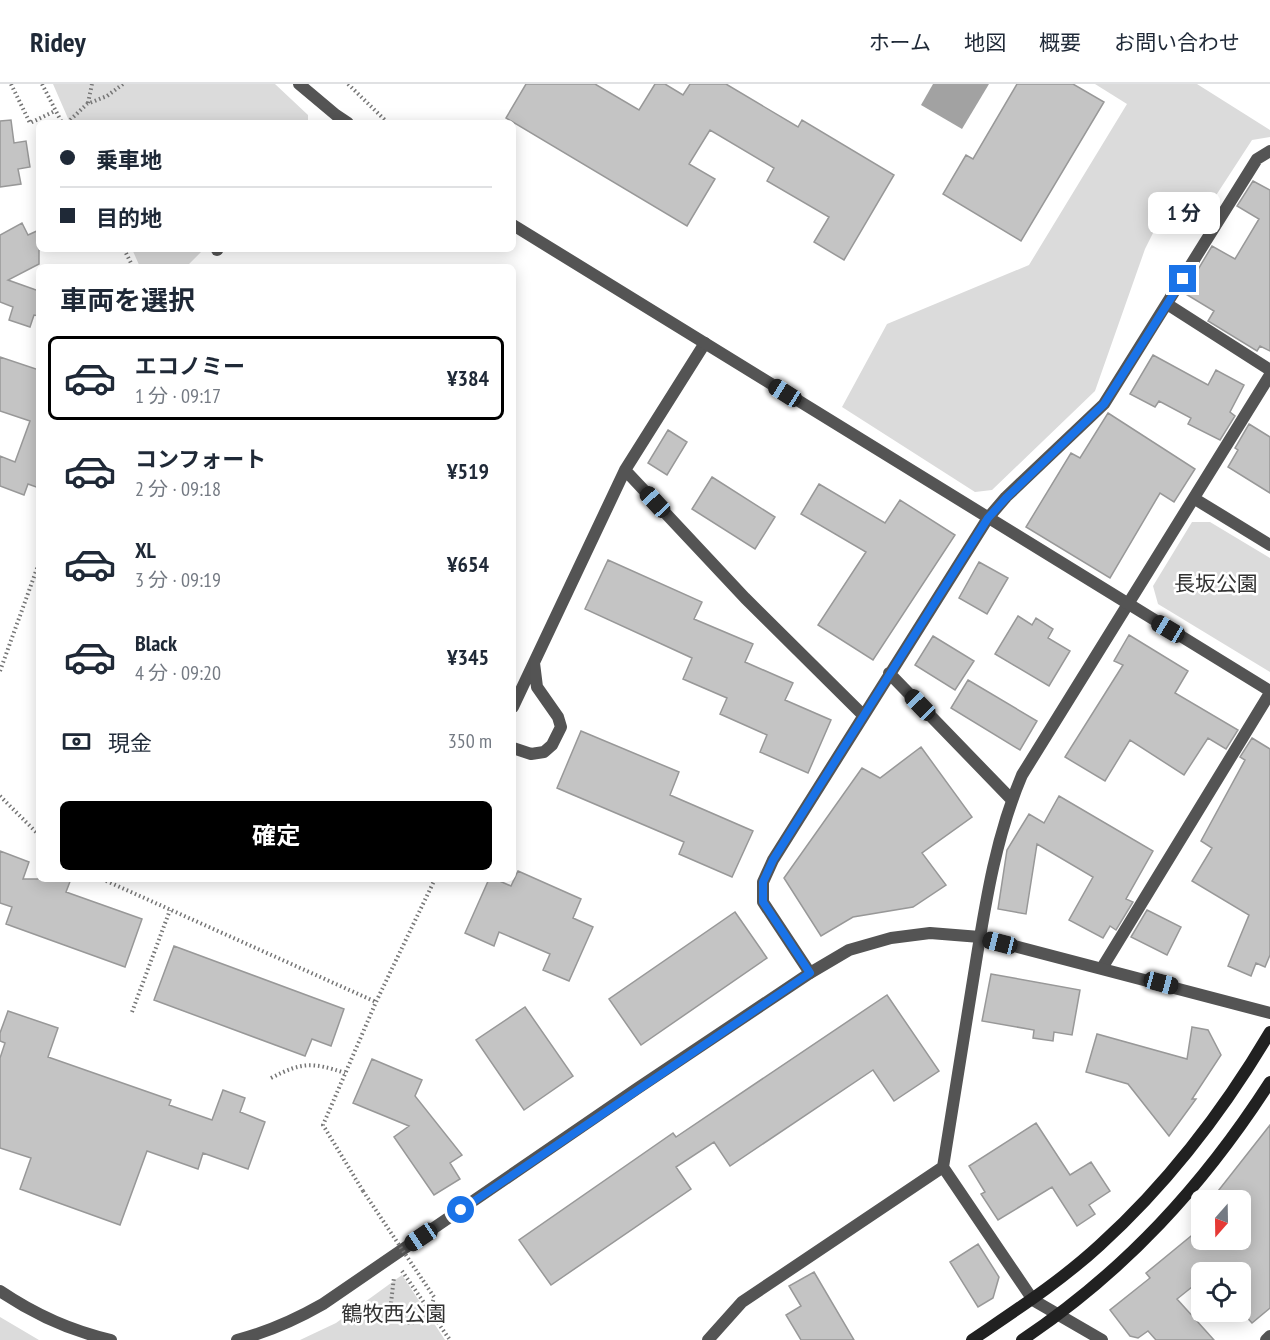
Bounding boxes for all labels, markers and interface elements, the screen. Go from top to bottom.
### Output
text: Ridey [30,23,86,60]
text: ホーム [869,29,931,56]
text: 地図 [964,29,1006,56]
text: 概要 [1039,29,1081,56]
text: お問い合わせ [1114,29,1240,56]
text: 乗車地 [96,146,162,174]
callout: 1 分 [1147,192,1219,234]
text: 1 分 [1167,200,1201,226]
text: 目的地 [96,204,162,232]
route end [1169,265,1196,292]
text: 車両を選択 [60,283,195,317]
icon: car [63,351,117,405]
text: エコノミー [135,352,245,380]
text: ¥384 [447,364,489,392]
car [765,376,805,410]
text: 1 分 · 09:17 [135,383,221,409]
icon: car [63,444,117,498]
text: コンフォート [135,445,266,473]
text: ¥519 [447,457,489,485]
text: 2 分 · 09:18 [135,476,221,502]
car [636,483,674,521]
text: XL [135,536,156,564]
icon: car [63,537,117,591]
text: ¥654 [447,550,489,578]
text: 3 分 · 09:19 [135,567,221,593]
park label: 長坂公園 [1174,570,1258,597]
car [1148,612,1188,646]
text: Black [135,629,177,657]
icon: car [63,630,117,684]
text: ¥345 [447,643,489,671]
text: 4 分 · 09:20 [135,660,221,686]
car [901,686,939,724]
icon: cash [60,725,93,758]
text: 350 m [448,728,492,754]
text: 現金 [108,729,152,757]
button: 確定 [60,801,492,870]
car [980,930,1020,956]
car [1141,970,1181,996]
north arrow [1191,1190,1251,1250]
map controls [1191,1190,1251,1322]
route start [447,1196,474,1223]
car [401,1219,441,1255]
button: locate [1191,1262,1251,1322]
park label: 鶴牧西公園 [342,1300,447,1327]

